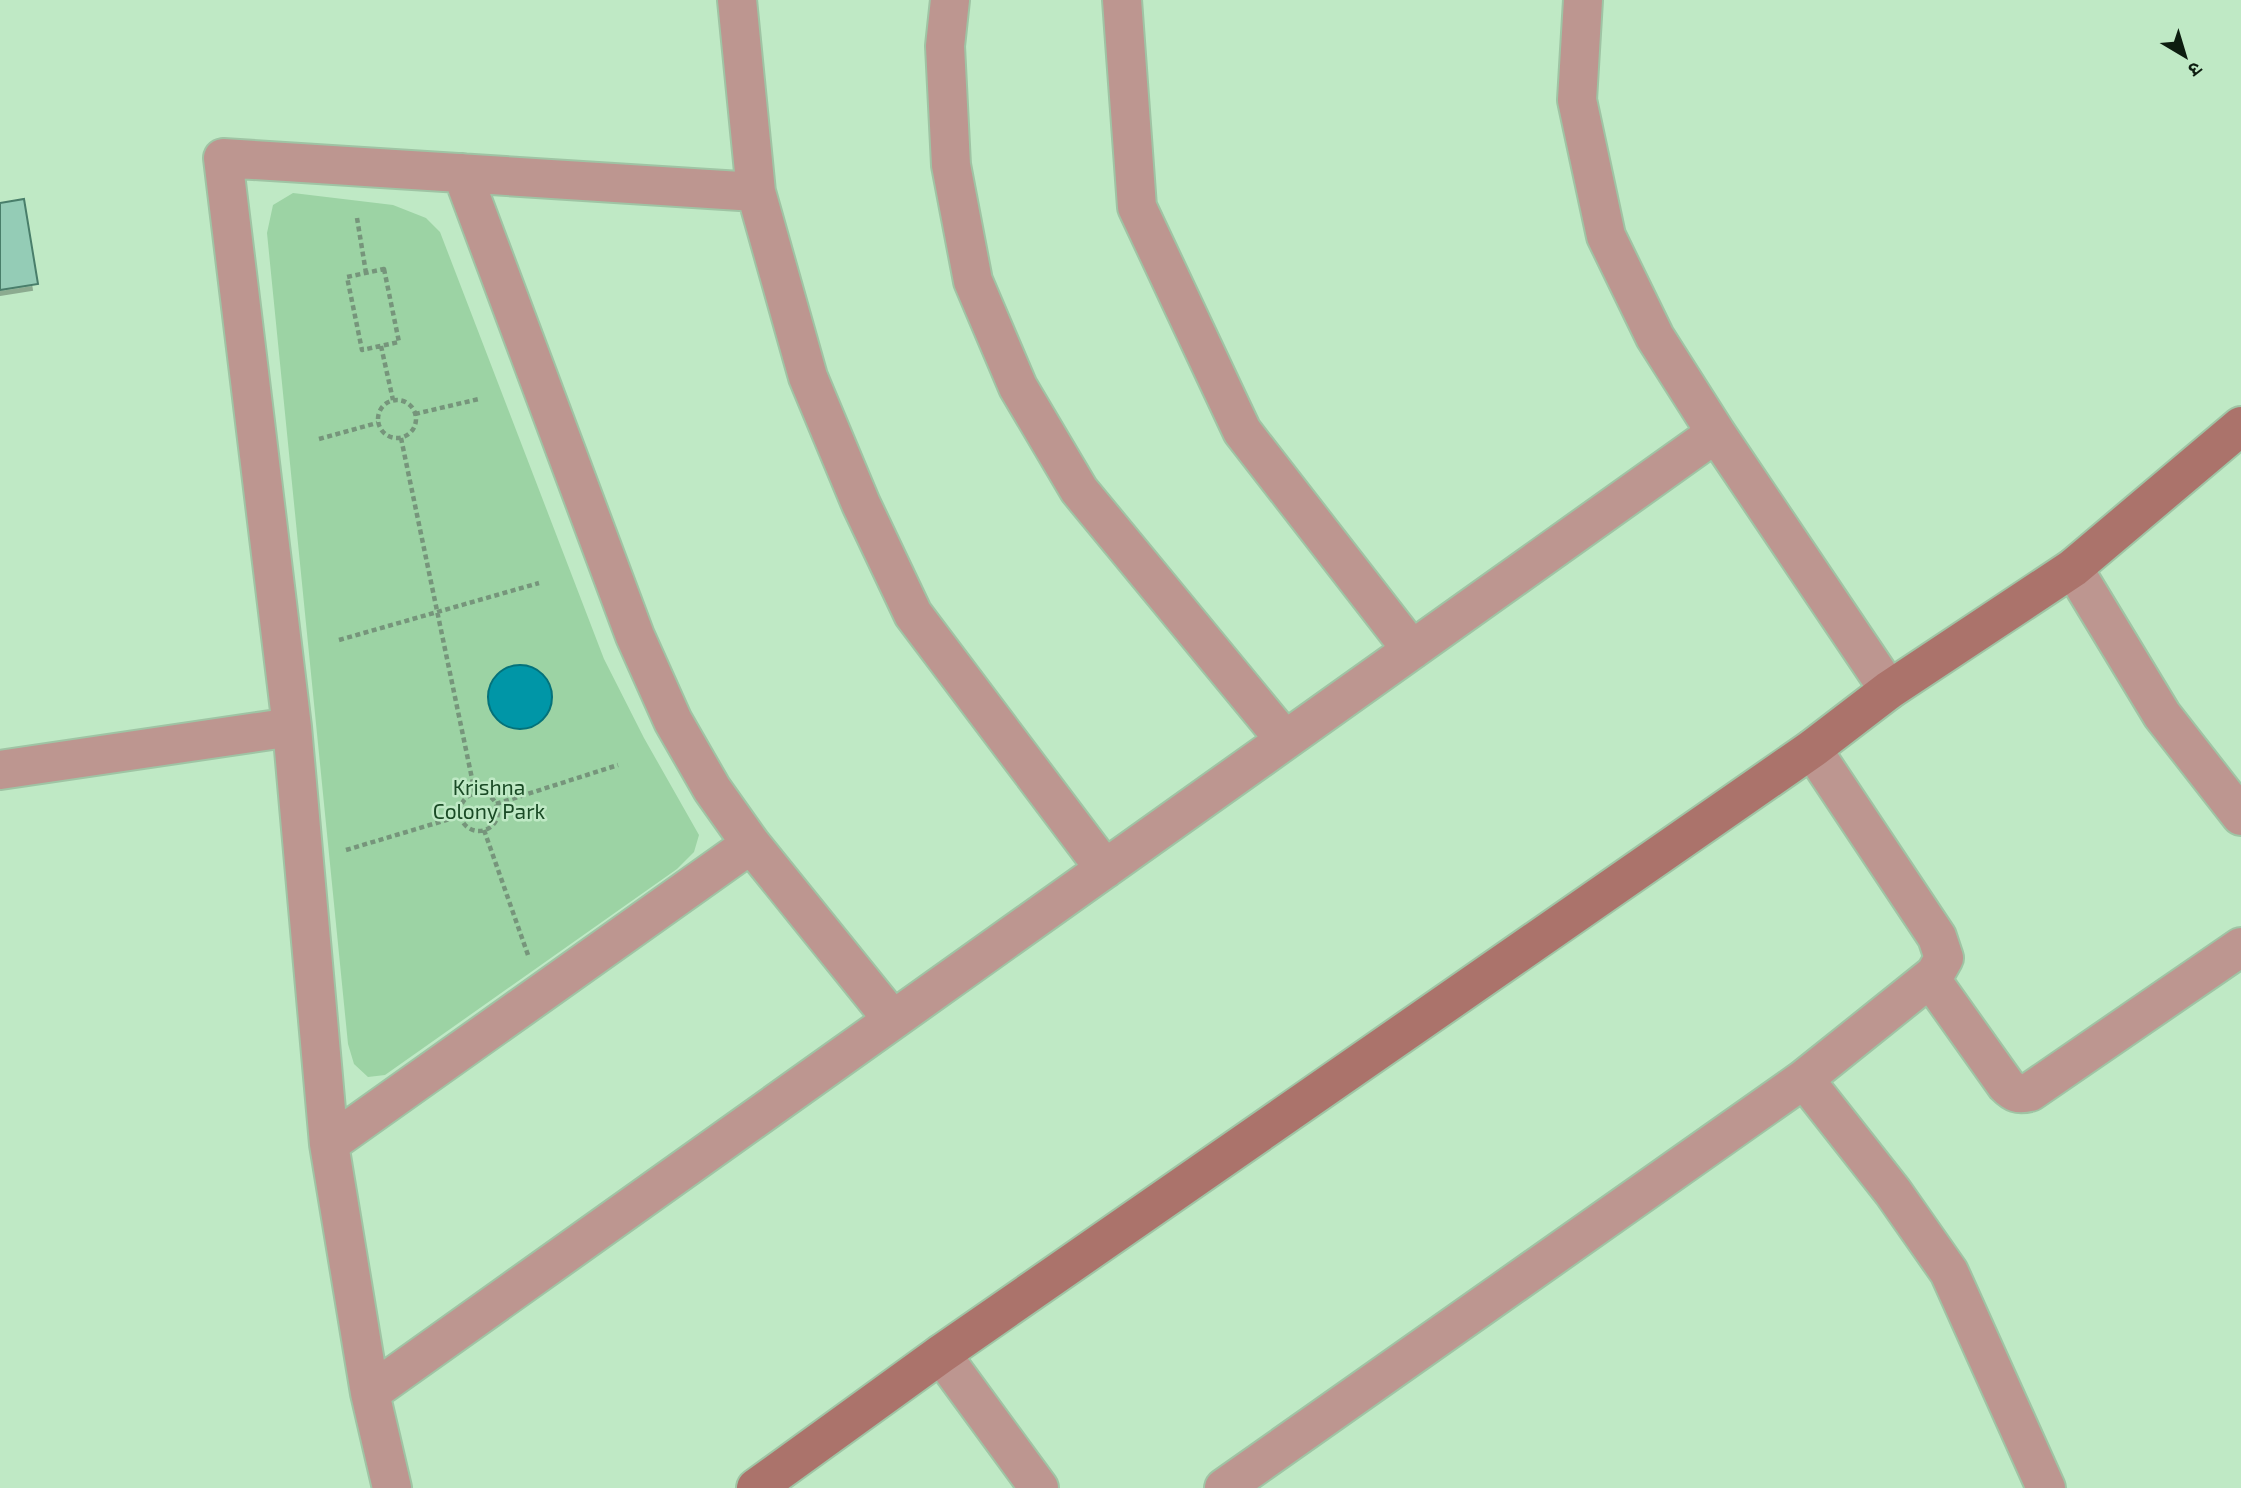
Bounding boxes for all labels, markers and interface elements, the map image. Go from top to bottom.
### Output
north arrow [2150,21,2220,91]
text: उ [2184,57,2207,83]
park label: Krishna Colony Park [433,774,546,823]

